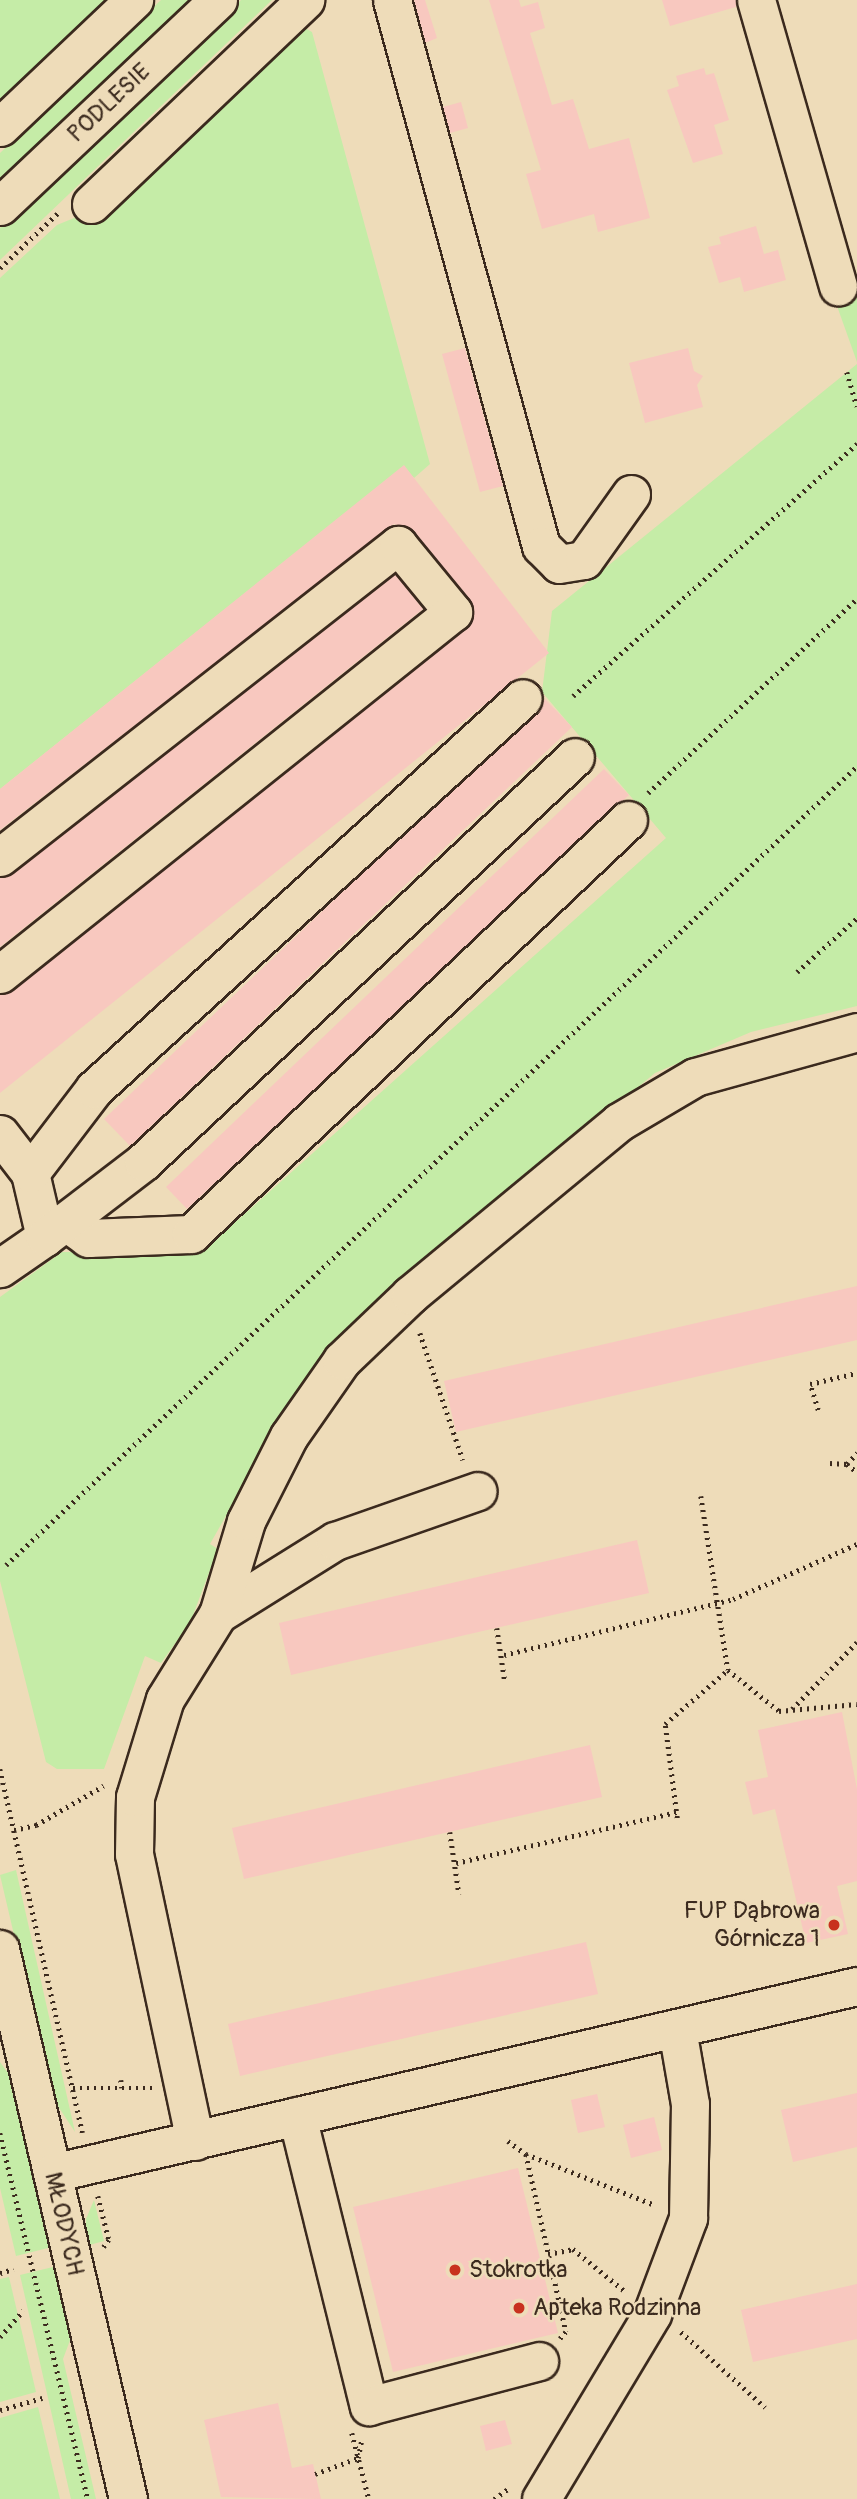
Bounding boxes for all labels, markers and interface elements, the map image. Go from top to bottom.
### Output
street label: PODLESIE [62,57,156,149]
place label: FUP Dąbrowa Górnicza 1 [684,1897,820,1953]
marker: FUP Dąbrowa Górnicza 1 [826,1917,842,1933]
street label: MŁODYCH [38,2169,90,2279]
place label: Stokrotka [469,2256,567,2284]
marker: Stokrotka [447,2262,463,2278]
place label: Apteka Rodzinna [533,2294,701,2322]
marker: Apteka Rodzinna [511,2300,527,2316]

